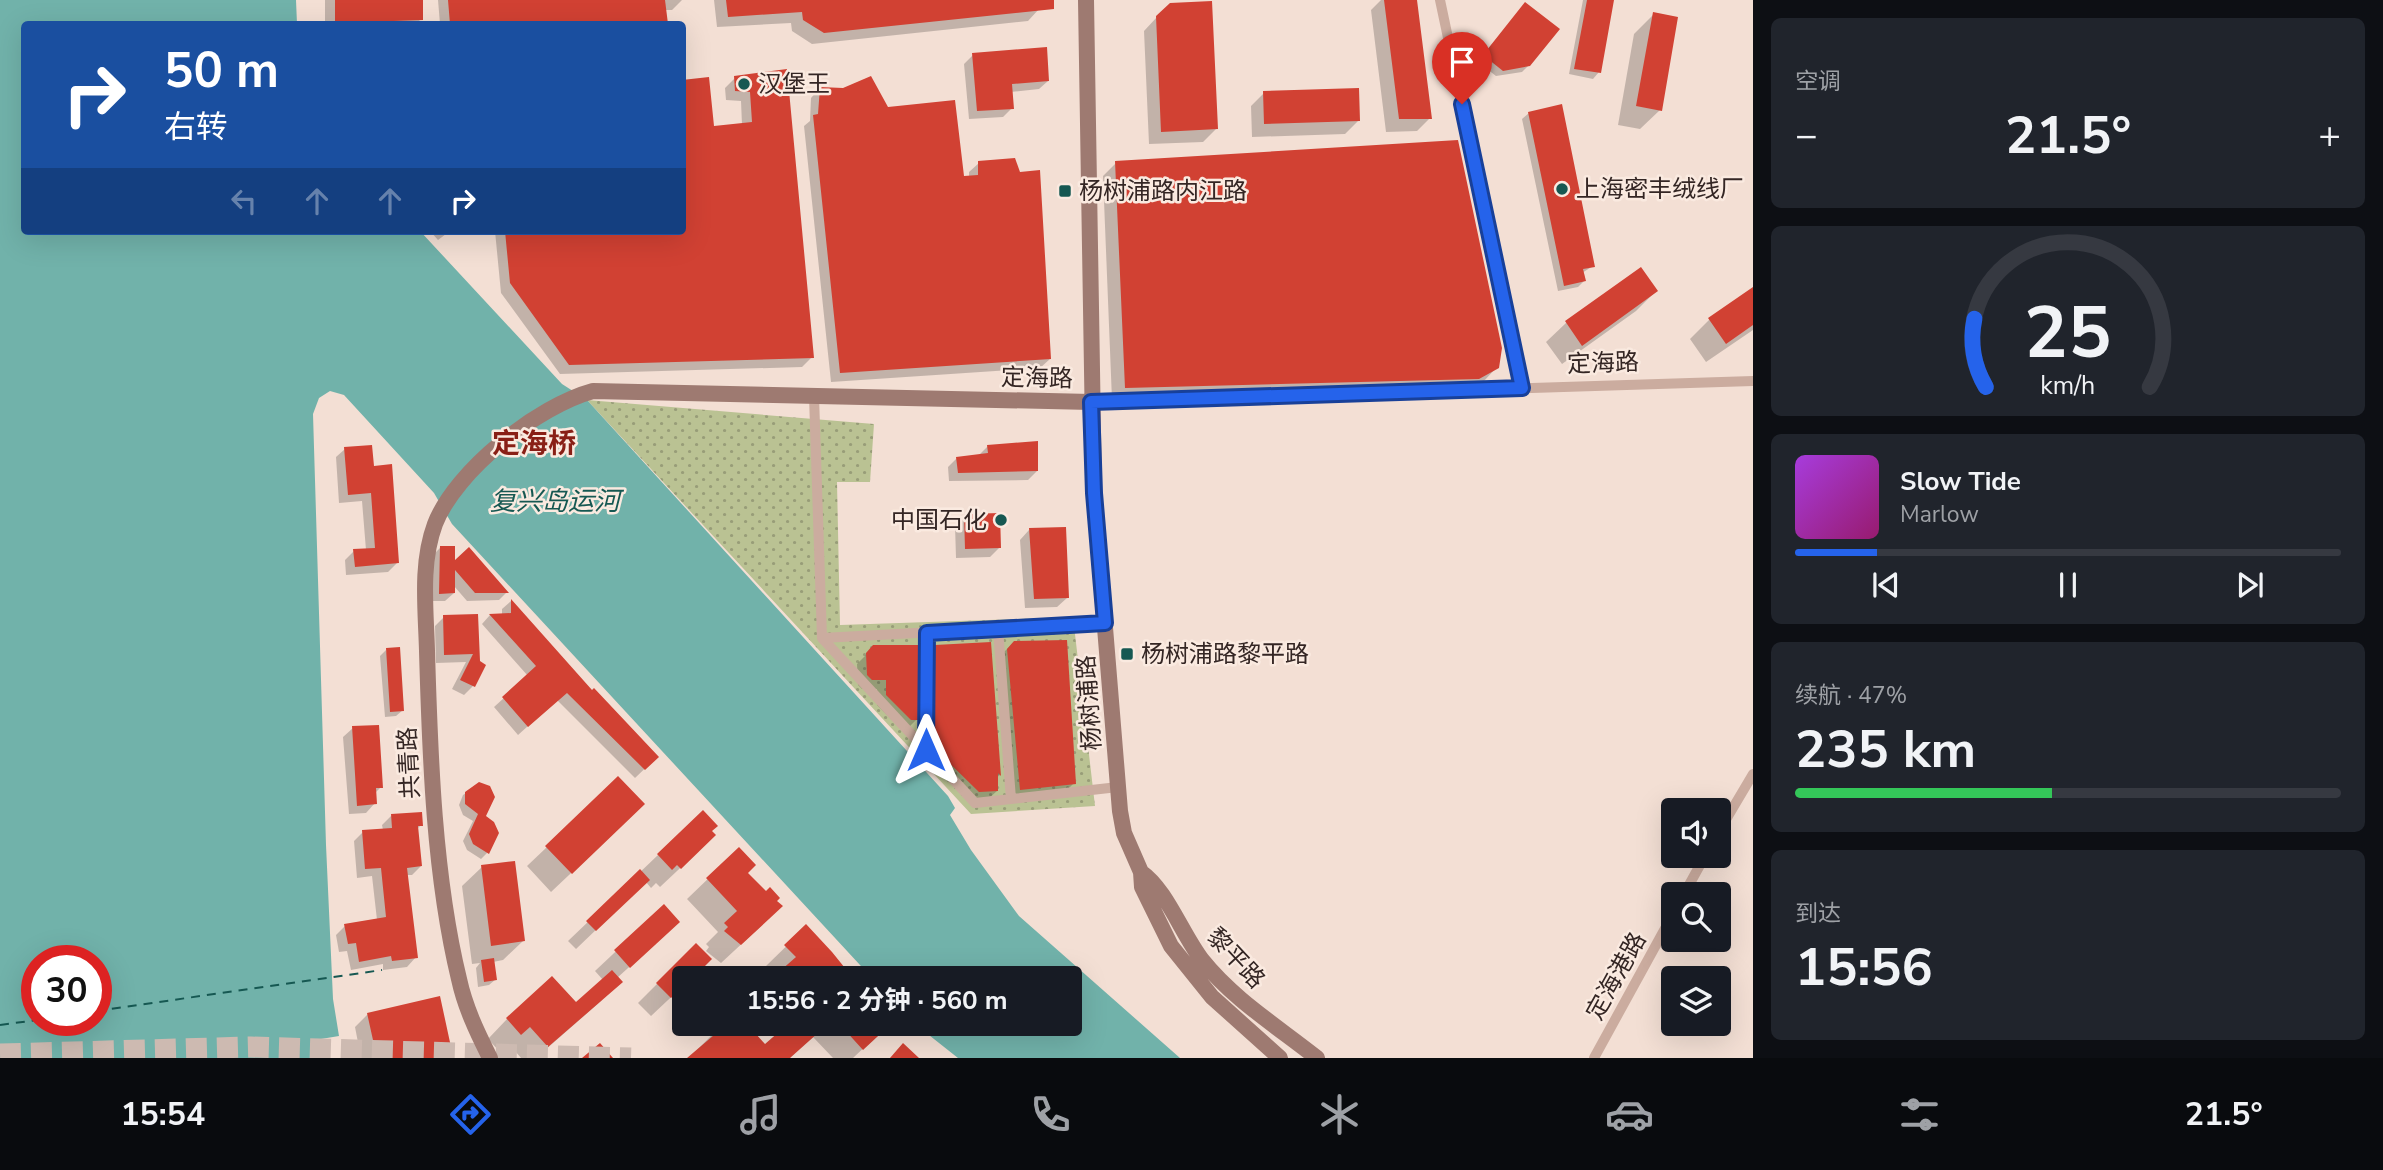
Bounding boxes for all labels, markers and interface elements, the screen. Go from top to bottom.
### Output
pin [1432,32,1492,104]
text: 50 m [164,37,279,104]
icon: arrive [1443,43,1481,81]
icon: right [49,49,140,140]
text: 空调 [1795,66,1841,97]
place label: 汉堡王 [758,68,830,100]
marker: 汉堡王 [736,76,752,92]
text: 21.5° [2005,100,2131,171]
text: 右转 [164,106,228,149]
text: − [1795,110,1818,161]
text: + [2318,110,2341,161]
place label: 上海密丰绒线厂 [1576,173,1744,205]
place label: 杨树浦路内江路 [1079,175,1247,207]
marker: 上海密丰绒线厂 [1554,181,1570,197]
icon: left [225,182,263,220]
icon: ahead [298,182,336,220]
icon: ahead [371,182,409,220]
icon: right [444,182,482,220]
marker: 杨树浦路内江路 [1057,183,1073,199]
text: 25 [2024,283,2112,383]
street label: 定海路 [1566,346,1640,380]
street label: 定海路 [1001,361,1073,395]
text: km/h [2040,369,2096,403]
district label: 定海桥 [492,425,576,463]
text: Slow Tide [1900,464,2021,499]
water label: 复兴岛运河 [490,484,625,519]
text: Marlow [1900,499,1979,530]
place label: 中国石化 [891,504,987,536]
marker: 中国石化 [993,512,1009,528]
icon: previous [1867,566,1905,604]
icon: pause [2049,566,2087,604]
icon: next [2231,566,2269,604]
place label: 杨树浦路黎平路 [1141,638,1309,670]
marker: 杨树浦路黎平路 [1119,646,1135,662]
street label: 杨树浦路 [1070,654,1108,752]
text: 续航 · 47% [1795,680,1907,711]
position arrow [889,713,963,787]
text: 235 km [1795,714,1976,785]
street label: 共青路 [391,726,427,800]
map controls [1661,798,1731,1036]
button: sound [1661,798,1731,868]
button: search [1661,882,1731,952]
text: 到达 [1795,898,1841,929]
street label: 黎平路 [1200,921,1272,995]
street label: 定海港路 [1579,926,1653,1026]
text: 15:56 [1795,932,1933,1003]
speed limit sign: 30 [21,945,112,1036]
button: layers [1661,966,1731,1036]
text: 15:56 · 2 分钟 · 560 m [746,983,1008,1018]
icon: directions [446,1090,495,1139]
icon: music [736,1090,785,1139]
icon: phone [1026,1090,1075,1139]
icon: climate [1315,1090,1364,1139]
icon: car [1605,1090,1654,1139]
icon: filters [1895,1090,1944,1139]
text: 15:54 [120,1093,205,1136]
text: 21.5° [2185,1093,2263,1136]

